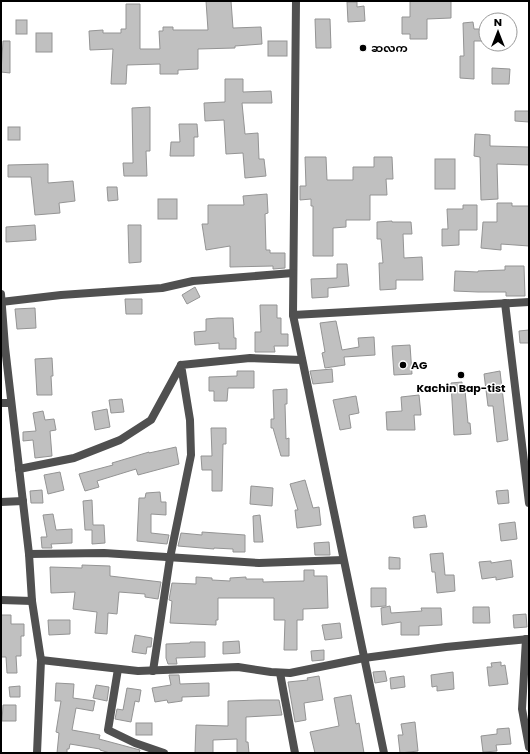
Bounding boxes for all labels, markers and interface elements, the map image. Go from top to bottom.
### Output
north arrow [478,12,518,52]
text: N [494,14,502,30]
place label: ဆလက [371,40,408,56]
marker: ဆလက [358,43,368,53]
place label: AG [411,357,428,373]
marker: AG [398,360,408,370]
marker: Kachin Bap-tist [456,370,466,380]
place label: Kachin Bap-tist [416,380,506,396]

